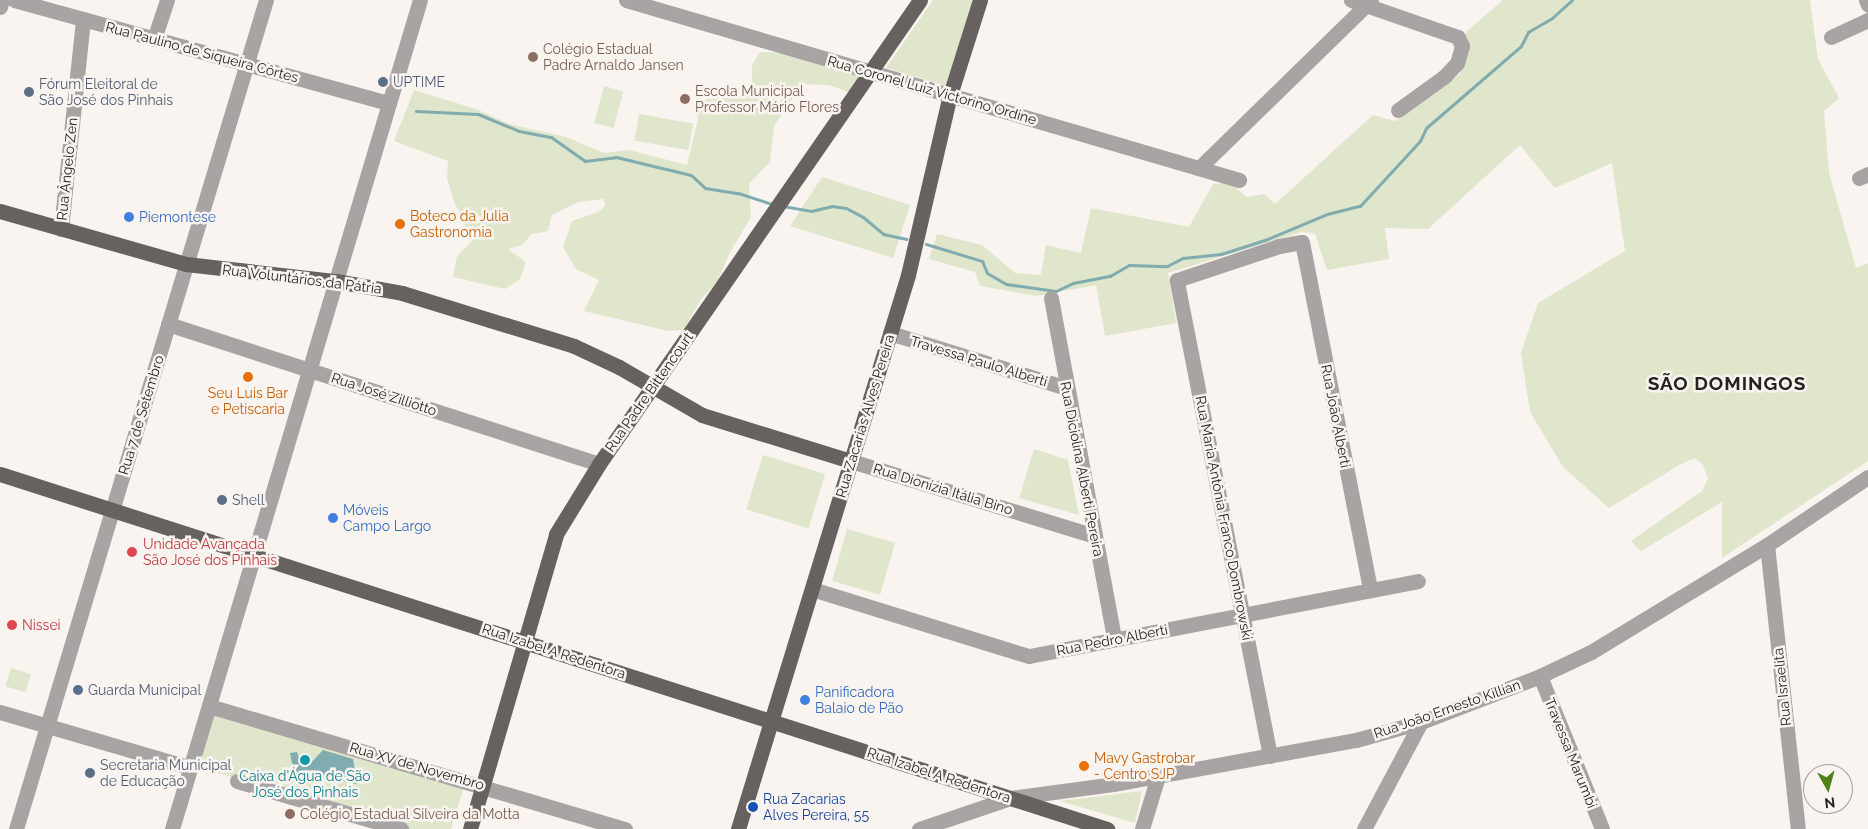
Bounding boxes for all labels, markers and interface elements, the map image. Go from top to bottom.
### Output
street label: Rua Paulino de Siqueira Côrtes [104,18,300,86]
place label: Colégio Estadual Padre Arnaldo Jansen [543,41,685,74]
marker: Colégio Estadual Padre Arnaldo Jansen [527,51,539,63]
street label: Rua Coronel Luiz Victorino Ordine [825,52,1039,128]
place label: UPTIME [393,74,445,90]
place label: Fórum Eleitoral de São José dos Pinhais [39,76,173,108]
marker: UPTIME [377,76,389,88]
place label: Escola Municipal Professor Mário Flores [695,83,839,115]
marker: Fórum Eleitoral de São José dos Pinhais [23,86,35,98]
marker: Escola Municipal Professor Mário Flores [679,93,691,105]
street label: Rua Ângelo Zen [53,117,81,221]
place label: Boteco da Julia Gastronomia [410,208,509,240]
place label: Piemontese [139,209,216,225]
marker: Piemontese [123,211,135,223]
marker: Boteco da Julia Gastronomia [394,218,406,230]
street label: Rua Voluntários da Pátria [221,261,383,297]
street label: Rua Padre Bittencourt [601,329,697,455]
street label: Rua Zacarias Alves Pereira [832,332,898,500]
street label: Travessa Paulo Alberti [908,332,1050,390]
street label: Rua 7 de Setembro [115,353,167,477]
street label: Rua João Alberti [1318,362,1354,470]
street label: Rua José Zilliotto [329,369,439,419]
marker: Seu Luis Bar e Petiscaria [242,371,254,383]
district label: SÃO DOMINGOS [1646,373,1808,395]
street label: Rua Diciolina Alberti Pereira [1057,380,1107,558]
place label: Seu Luis Bar e Petiscaria [208,385,288,418]
street label: Rua Maria Antônia Franco Dombrowski [1192,394,1256,642]
street label: Rua Dionízia Itália Bino [871,460,1015,518]
place label: Shell [232,492,264,508]
marker: Shell [216,494,228,506]
place label: Móveis Campo Largo [343,502,431,534]
marker: Móveis Campo Largo [327,512,339,524]
place label: Unidade Avançada São José dos Pinhais [143,536,277,568]
marker: Unidade Avançada São José dos Pinhais [125,545,139,559]
place label: Nissei [22,617,61,633]
marker: Nissei [6,619,18,631]
street label: Rua Izabel A Redentora [479,620,629,682]
street label: Rua Pedro Alberti [1055,621,1169,659]
street label: Rua Israelita [1770,647,1794,727]
street label: Rua João Ernesto Killian [1371,676,1523,742]
place label: Guarda Municipal [88,682,201,698]
marker: Guarda Municipal [72,684,84,696]
place label: Panificadora Balaio de Pão [815,684,903,716]
marker: Panificadora Balaio de Pão [799,694,811,706]
street label: Travessa Marumbi [1541,695,1601,811]
street label: Rua XV de Novembro [348,739,486,793]
street label: Rua Izabel A Redentora [864,744,1014,806]
place label: Mavy Gastrobar - Centro SJP [1094,750,1196,782]
marker: Caixa d'Água de São José dos Pinhais [299,754,311,766]
place label: Secretaria Municipal de Educação [100,757,231,790]
marker: Mavy Gastrobar - Centro SJP [1078,760,1090,772]
north arrow [1803,764,1853,814]
marker: Secretaria Municipal de Educação [84,767,96,779]
place label: Caixa d'Água de São José dos Pinhais [239,768,371,800]
place label: Rua Zacarias Alves Pereira, 55 [763,791,869,824]
text: N [1823,794,1836,811]
marker: Rua Zacarias Alves Pereira, 55 [747,801,759,813]
place label: Colégio Estadual Silveira da Motta [300,806,520,822]
marker: Colégio Estadual Silveira da Motta [284,808,296,820]

